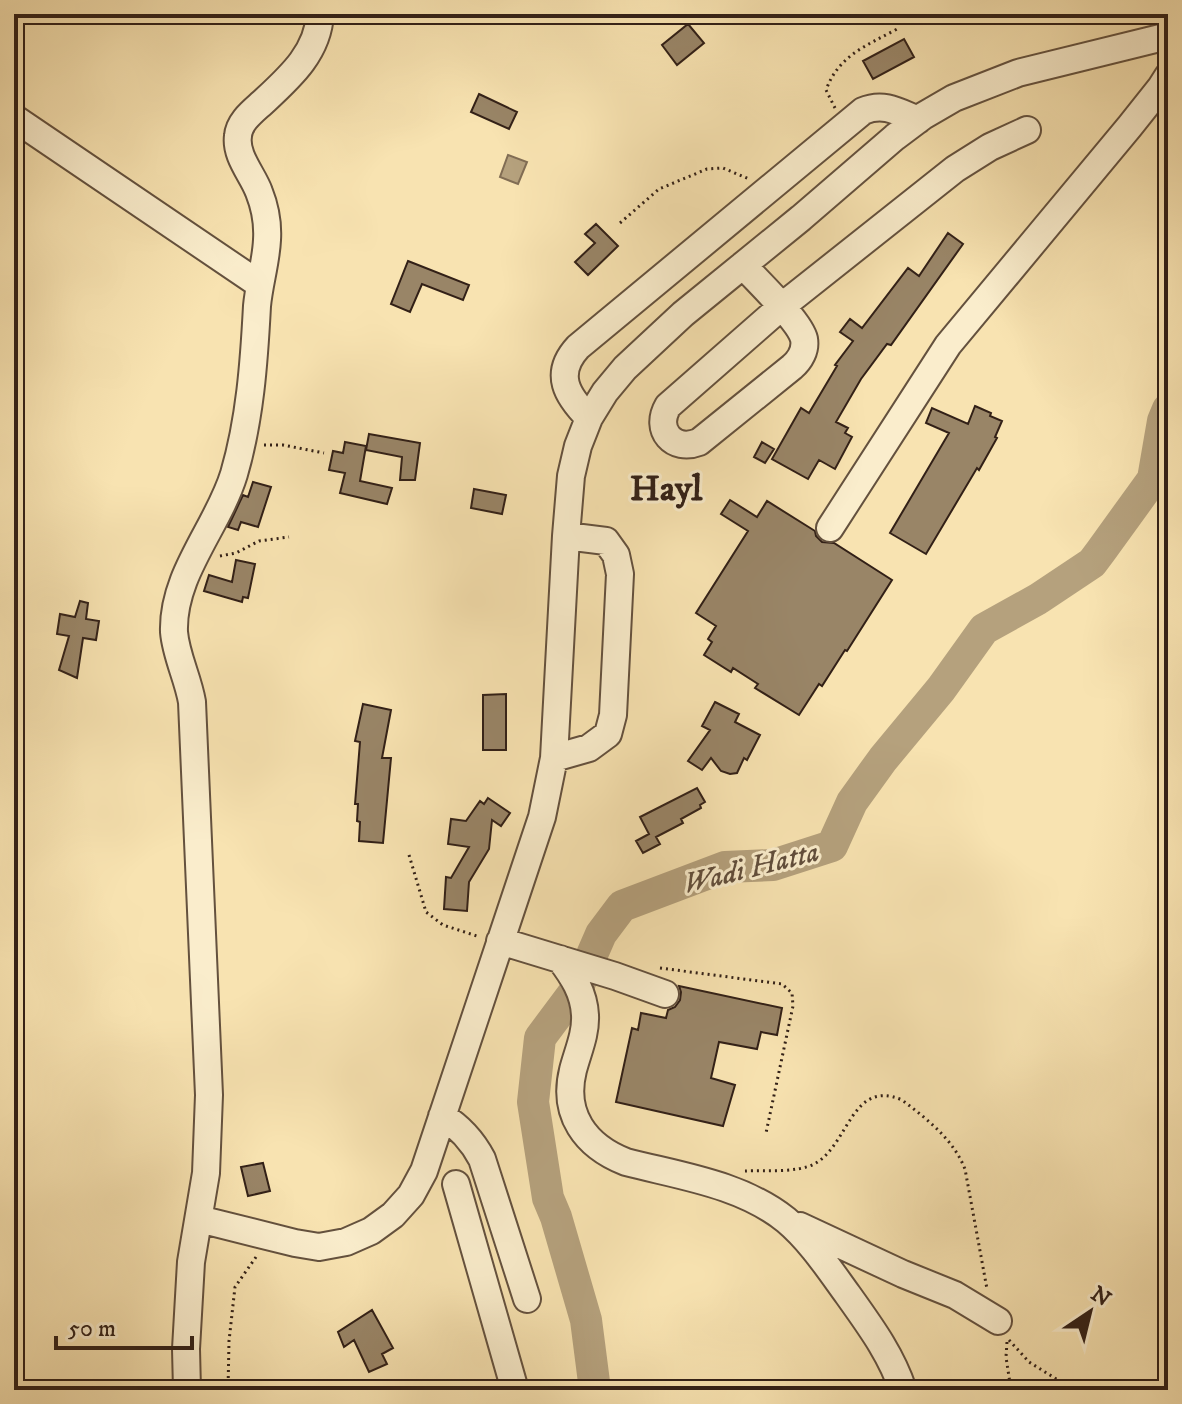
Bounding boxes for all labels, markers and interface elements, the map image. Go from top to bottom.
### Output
district label: Hayl [630,467,703,512]
water label: Wadi Hatta [680,834,823,903]
north arrow [1050,1272,1130,1352]
text: N [1085,1281,1116,1313]
scale bar [56,1300,192,1350]
text: 50 m [68,1314,116,1344]

